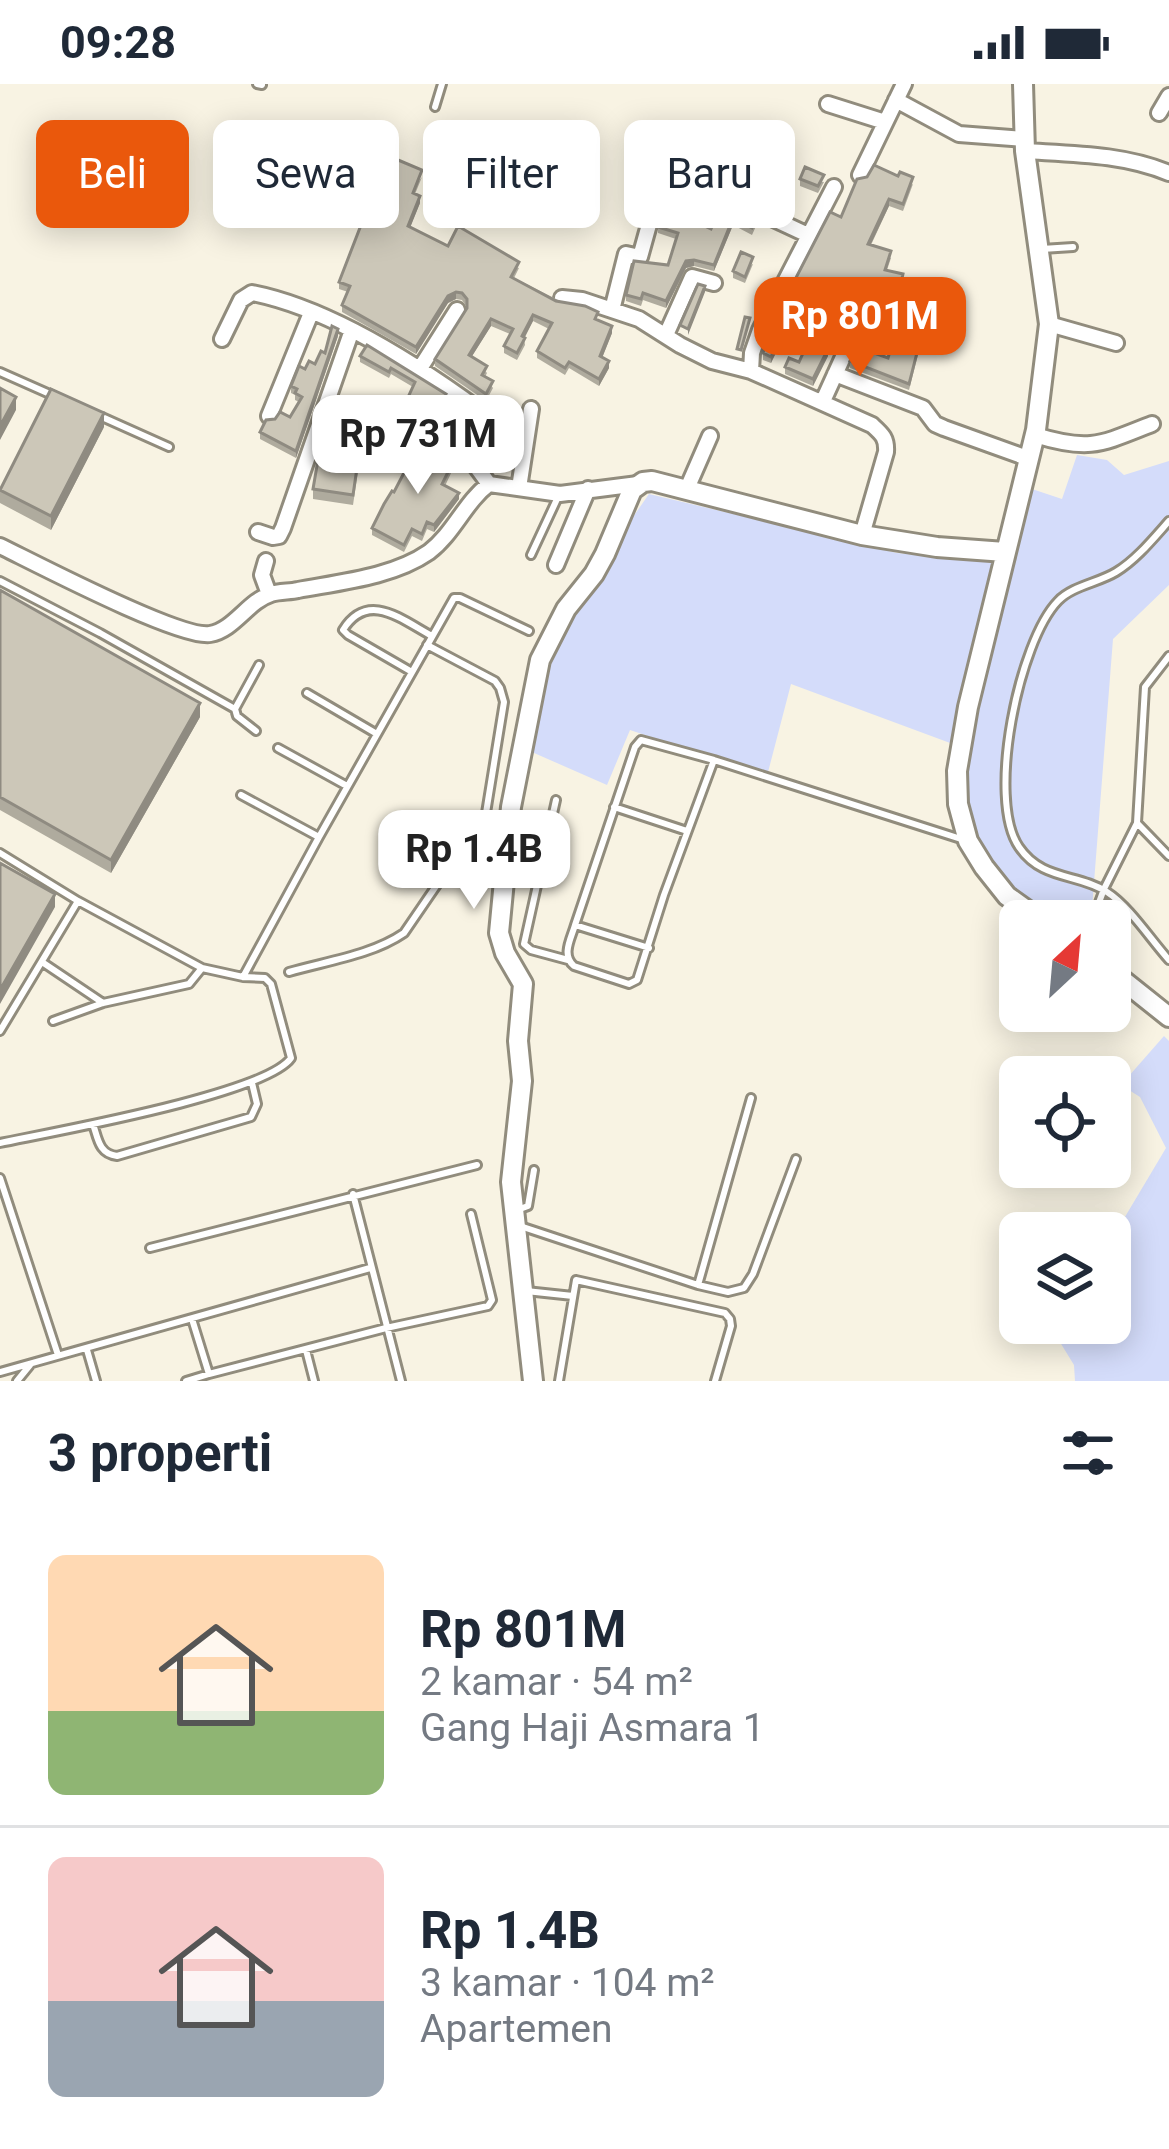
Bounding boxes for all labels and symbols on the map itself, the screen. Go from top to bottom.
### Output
pin: Rp 801M [749,277,971,379]
pin: Rp 731M [307,395,529,497]
pin: Rp 1.4B [363,810,585,912]
north arrow [999,900,1131,1032]

